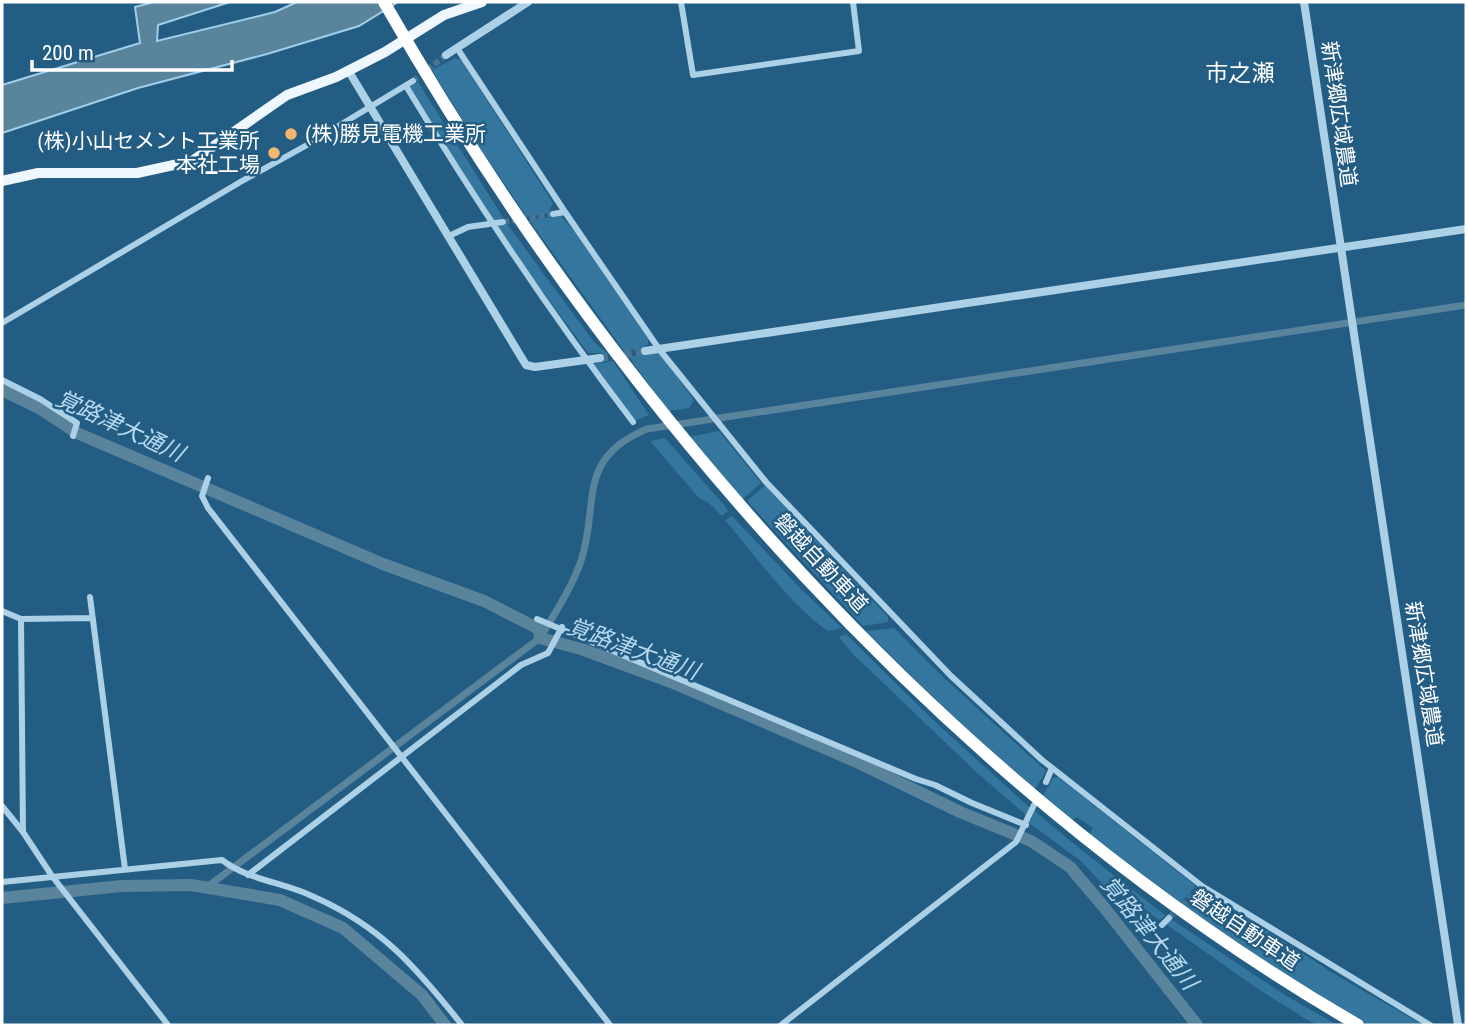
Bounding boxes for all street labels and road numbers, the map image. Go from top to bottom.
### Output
street label: 新津郷広域農道 [1317,40,1361,188]
street label: 磐越自動車道 [769,509,873,617]
street label: 新津郷広域農道 [1401,600,1447,748]
street label: 磐越自動車道 [1186,885,1304,975]

